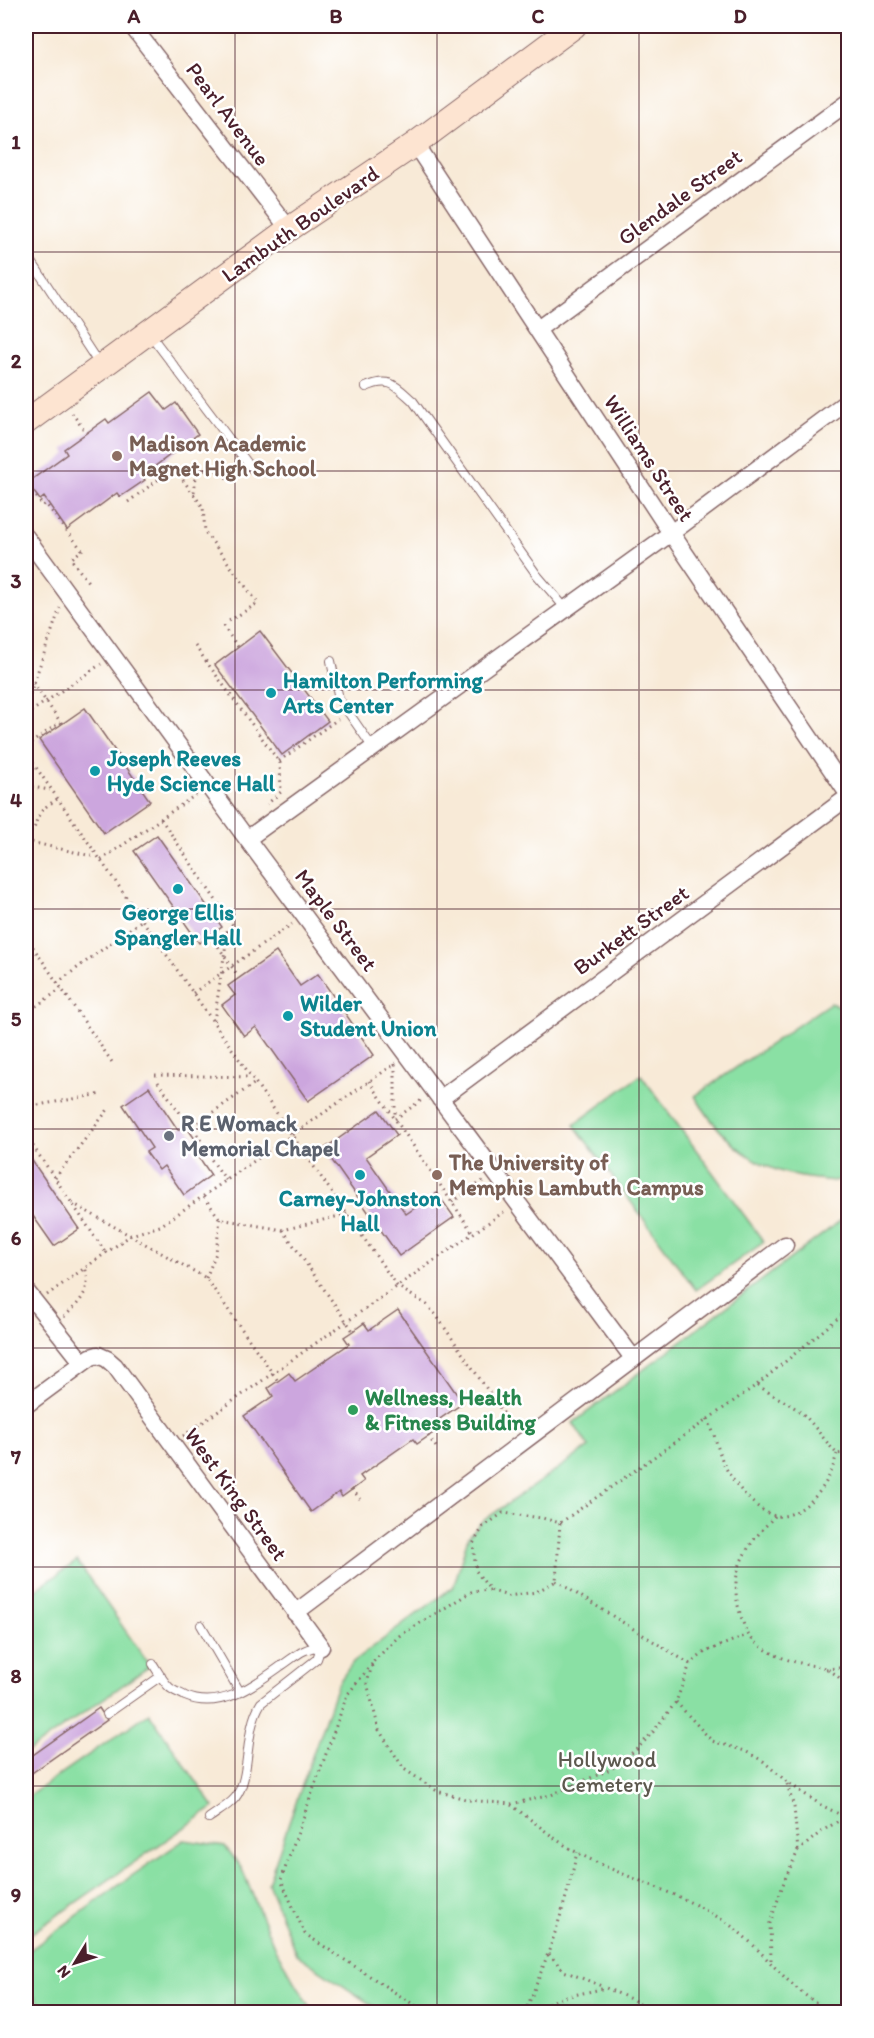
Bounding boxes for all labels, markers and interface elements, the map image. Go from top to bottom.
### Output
text: A [127,4,141,28]
text: B [330,4,343,28]
text: C [532,4,545,28]
text: D [733,4,747,28]
street label: Pearl Avenue [180,57,276,171]
text: 1 [11,130,21,154]
street label: Glendale Street [613,143,747,251]
street label: Lambuth Boulevard [216,159,384,288]
text: 2 [11,349,22,373]
street label: Williams Street [598,390,700,526]
place label: Madison Academic Magnet High School [129,430,317,482]
marker: Madison Academic Magnet High School [110,449,124,463]
text: 3 [11,569,22,593]
place label: Hamilton Performing Arts Center [282,667,484,719]
marker: Hamilton Performing Arts Center [264,686,278,700]
place label: Joseph Reeves Hyde Science Hall [106,745,276,797]
marker: Joseph Reeves Hyde Science Hall [88,764,102,778]
text: 4 [10,788,22,812]
street label: Maple Street [289,864,383,976]
street label: Burkett Street [568,879,694,981]
marker: George Ellis Spangler Hall [171,882,185,896]
place label: George Ellis Spangler Hall [114,899,243,951]
place label: Wilder Student Union [300,990,437,1042]
text: 5 [11,1007,22,1031]
marker: Wilder Student Union [281,1009,295,1023]
place label: R E Womack Memorial Chapel [181,1110,340,1162]
marker: R E Womack Memorial Chapel [162,1129,176,1143]
place label: The University of Memphis Lambuth Campus [448,1149,704,1201]
marker: Carney-Johnston Hall [353,1168,367,1182]
marker: The University of Memphis Lambuth Campus [430,1168,444,1182]
place label: Carney-Johnston Hall [279,1185,441,1237]
text: 6 [11,1226,22,1250]
place label: Wellness, Health & Fitness Building [365,1384,537,1436]
marker: Wellness, Health & Fitness Building [346,1403,360,1417]
street label: West King Street [179,1422,293,1566]
text: 7 [10,1445,21,1469]
text: 8 [11,1664,22,1688]
park label: Hollywood Cemetery [558,1746,656,1798]
text: 9 [11,1883,21,1907]
north arrow [45,1933,105,1993]
text: N [53,1962,74,1982]

